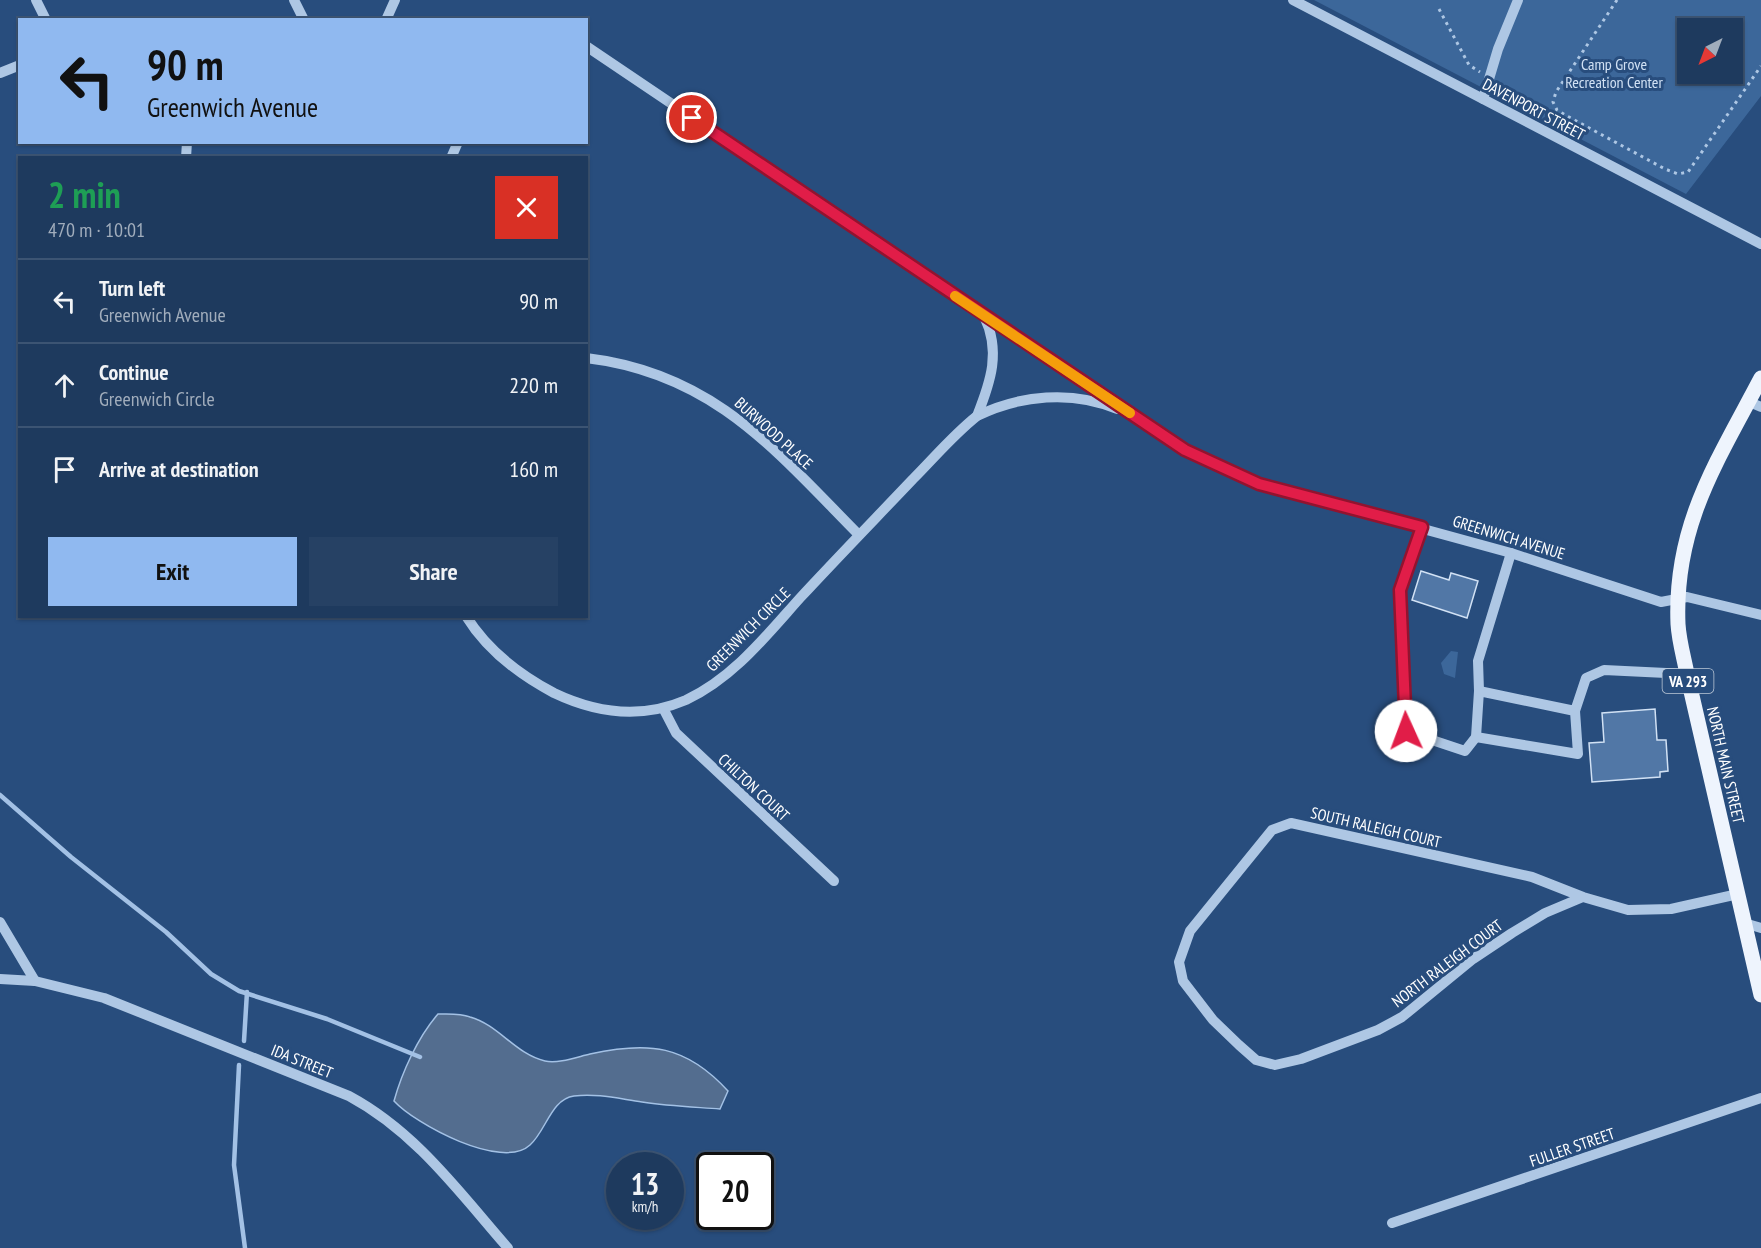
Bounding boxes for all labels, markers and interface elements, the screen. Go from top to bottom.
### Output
north arrow [1677,18,1743,84]
map controls [1677,18,1743,84]
text: 90 m [147,37,224,92]
icon: left [48,42,126,120]
park label: Camp Grove Recreation Center [1565,54,1663,92]
street label: DAVENPORT STREET [1479,74,1589,144]
text: Greenwich Avenue [147,90,318,124]
pin [666,92,717,143]
icon: arrive [675,101,708,134]
text: 2 min [48,171,121,218]
button: close [495,176,558,239]
text: 470 m · 10:01 [48,217,145,243]
text: Turn left [99,274,165,302]
icon: left [48,285,81,318]
text: 90 m [519,287,558,315]
text: Greenwich Avenue [99,302,226,328]
text: Continue [99,358,169,386]
icon: ahead [48,369,81,402]
text: 220 m [509,371,558,399]
text: Greenwich Circle [99,386,215,412]
street label: BURWOOD PLACE [731,393,817,473]
icon: arrive [48,453,81,486]
text: Arrive at destination [99,455,259,483]
text: 160 m [509,455,558,483]
street label: GREENWICH AVENUE [1450,510,1568,564]
button: Exit [48,537,297,606]
button: Share [309,537,558,606]
street label: GREENWICH CIRCLE [702,583,794,675]
road number: VA 293 [1662,669,1714,693]
position arrow [1374,699,1438,763]
street label: NORTH MAIN STREET [1703,705,1749,825]
street label: CHILTON COURT [714,749,794,825]
street label: SOUTH RALEIGH COURT [1309,802,1443,852]
street label: NORTH RALEIGH COURT [1388,915,1506,1011]
street label: IDA STREET [268,1040,336,1082]
street label: FULLER STREET [1527,1123,1617,1171]
speed limit sign: 20 [696,1152,774,1230]
text: 13 [631,1164,659,1203]
text: km/h [632,1197,658,1216]

